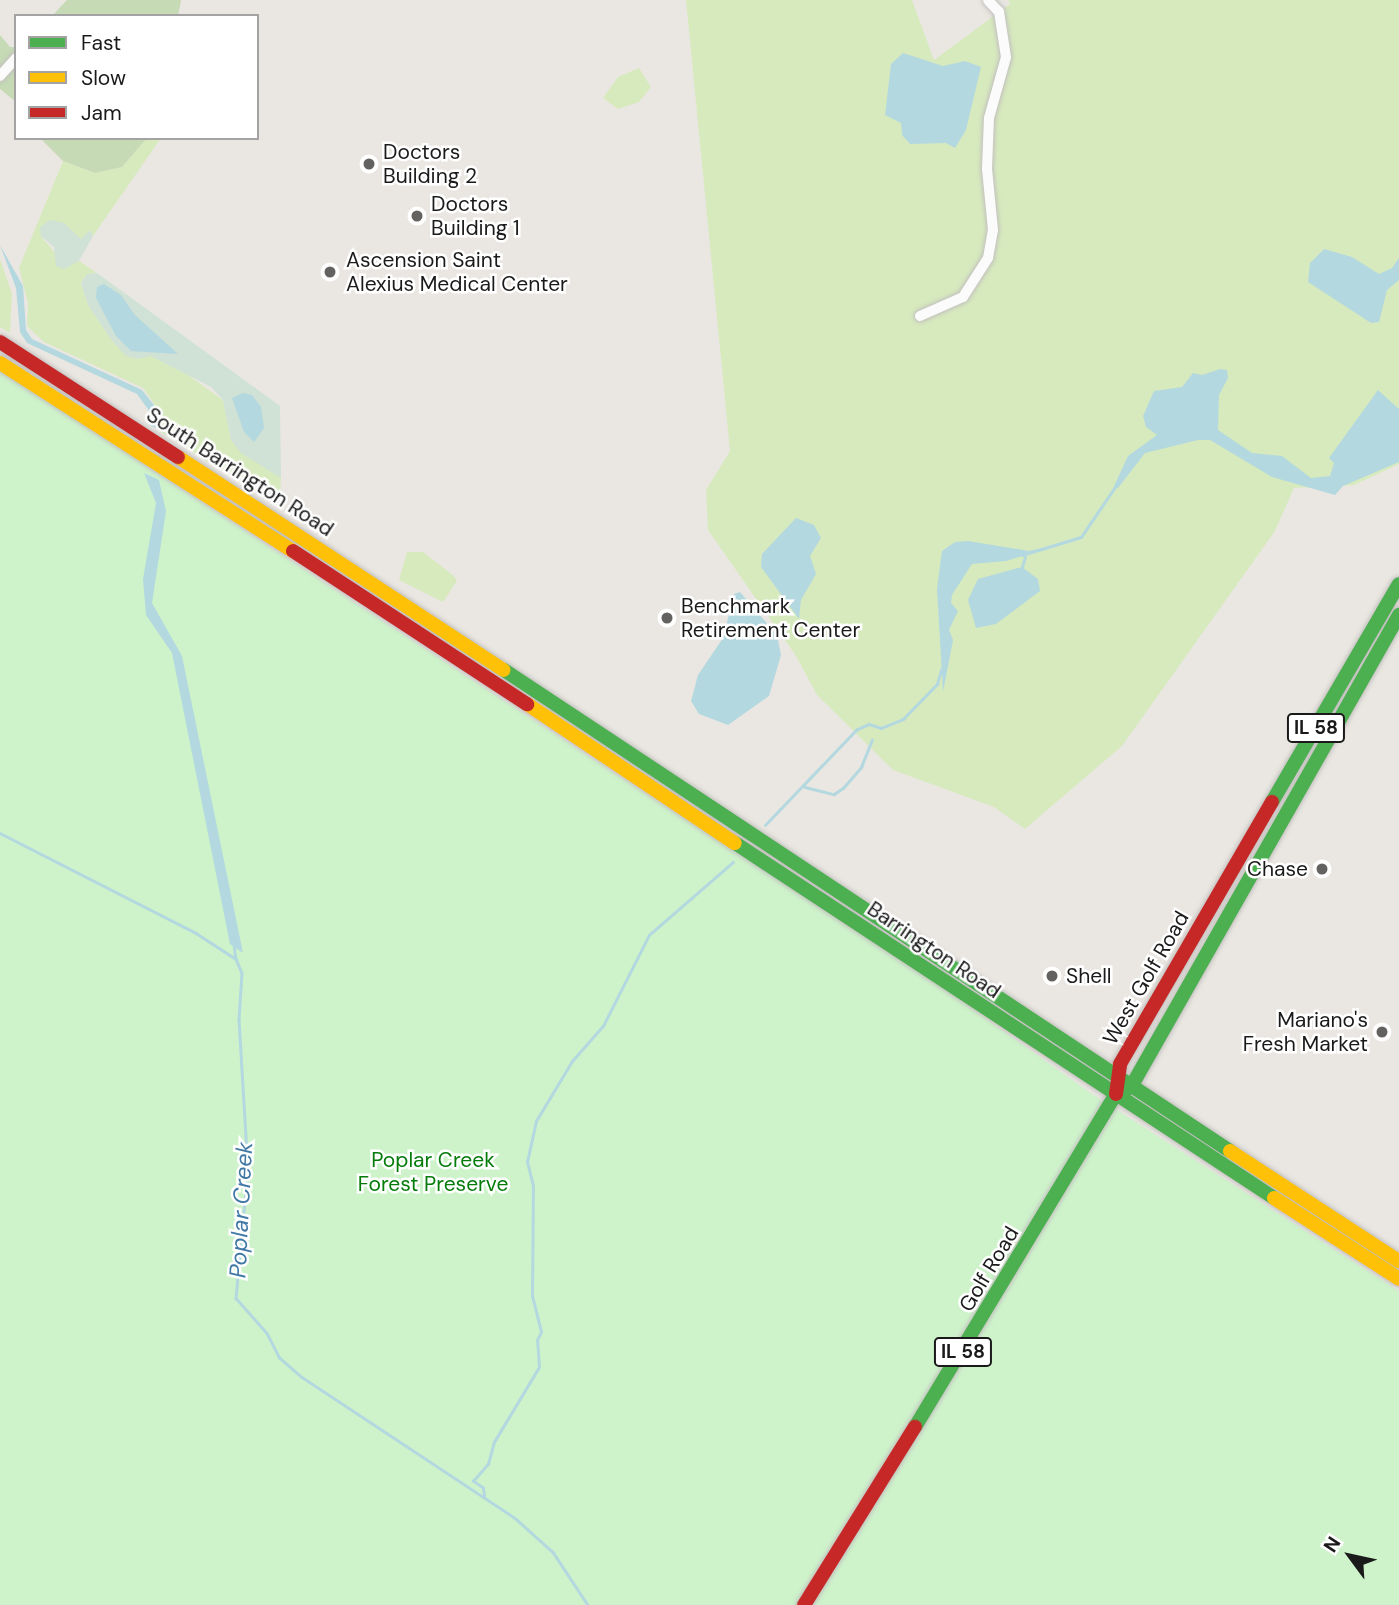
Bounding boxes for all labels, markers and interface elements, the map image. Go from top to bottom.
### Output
legend [14,14,259,140]
text: Fast [81,29,121,57]
text: Slow [81,64,126,92]
text: Jam [81,99,122,127]
place label: Doctors Building 2 [383,139,477,189]
marker: Doctors Building 2 [361,156,377,172]
place label: Doctors Building 1 [431,191,520,241]
marker: Doctors Building 1 [409,208,425,224]
place label: Ascension Saint Alexius Medical Center [346,247,568,297]
marker: Ascension Saint Alexius Medical Center [320,262,340,282]
street label: South Barrington Road [142,402,338,542]
place label: Benchmark Retirement Center [681,593,860,643]
marker: Benchmark Retirement Center [659,610,675,626]
road number: IL 58 [1286,712,1346,744]
place label: Chase [1247,856,1308,882]
marker: Chase [1314,861,1330,877]
street label: Barrington Road [863,896,1005,1004]
street label: West Golf Road [1098,907,1194,1049]
place label: Shell [1066,963,1112,989]
marker: Shell [1044,968,1060,984]
place label: Mariano's Fresh Market [1243,1007,1368,1057]
marker: Mariano's Fresh Market [1374,1024,1390,1040]
water label: Poplar Creek [224,1141,258,1279]
park label: Poplar Creek Forest Preserve [358,1147,508,1197]
street label: Golf Road [954,1222,1024,1316]
road number: IL 58 [933,1336,993,1368]
north arrow [1315,1521,1385,1591]
text: N [1318,1532,1346,1557]

